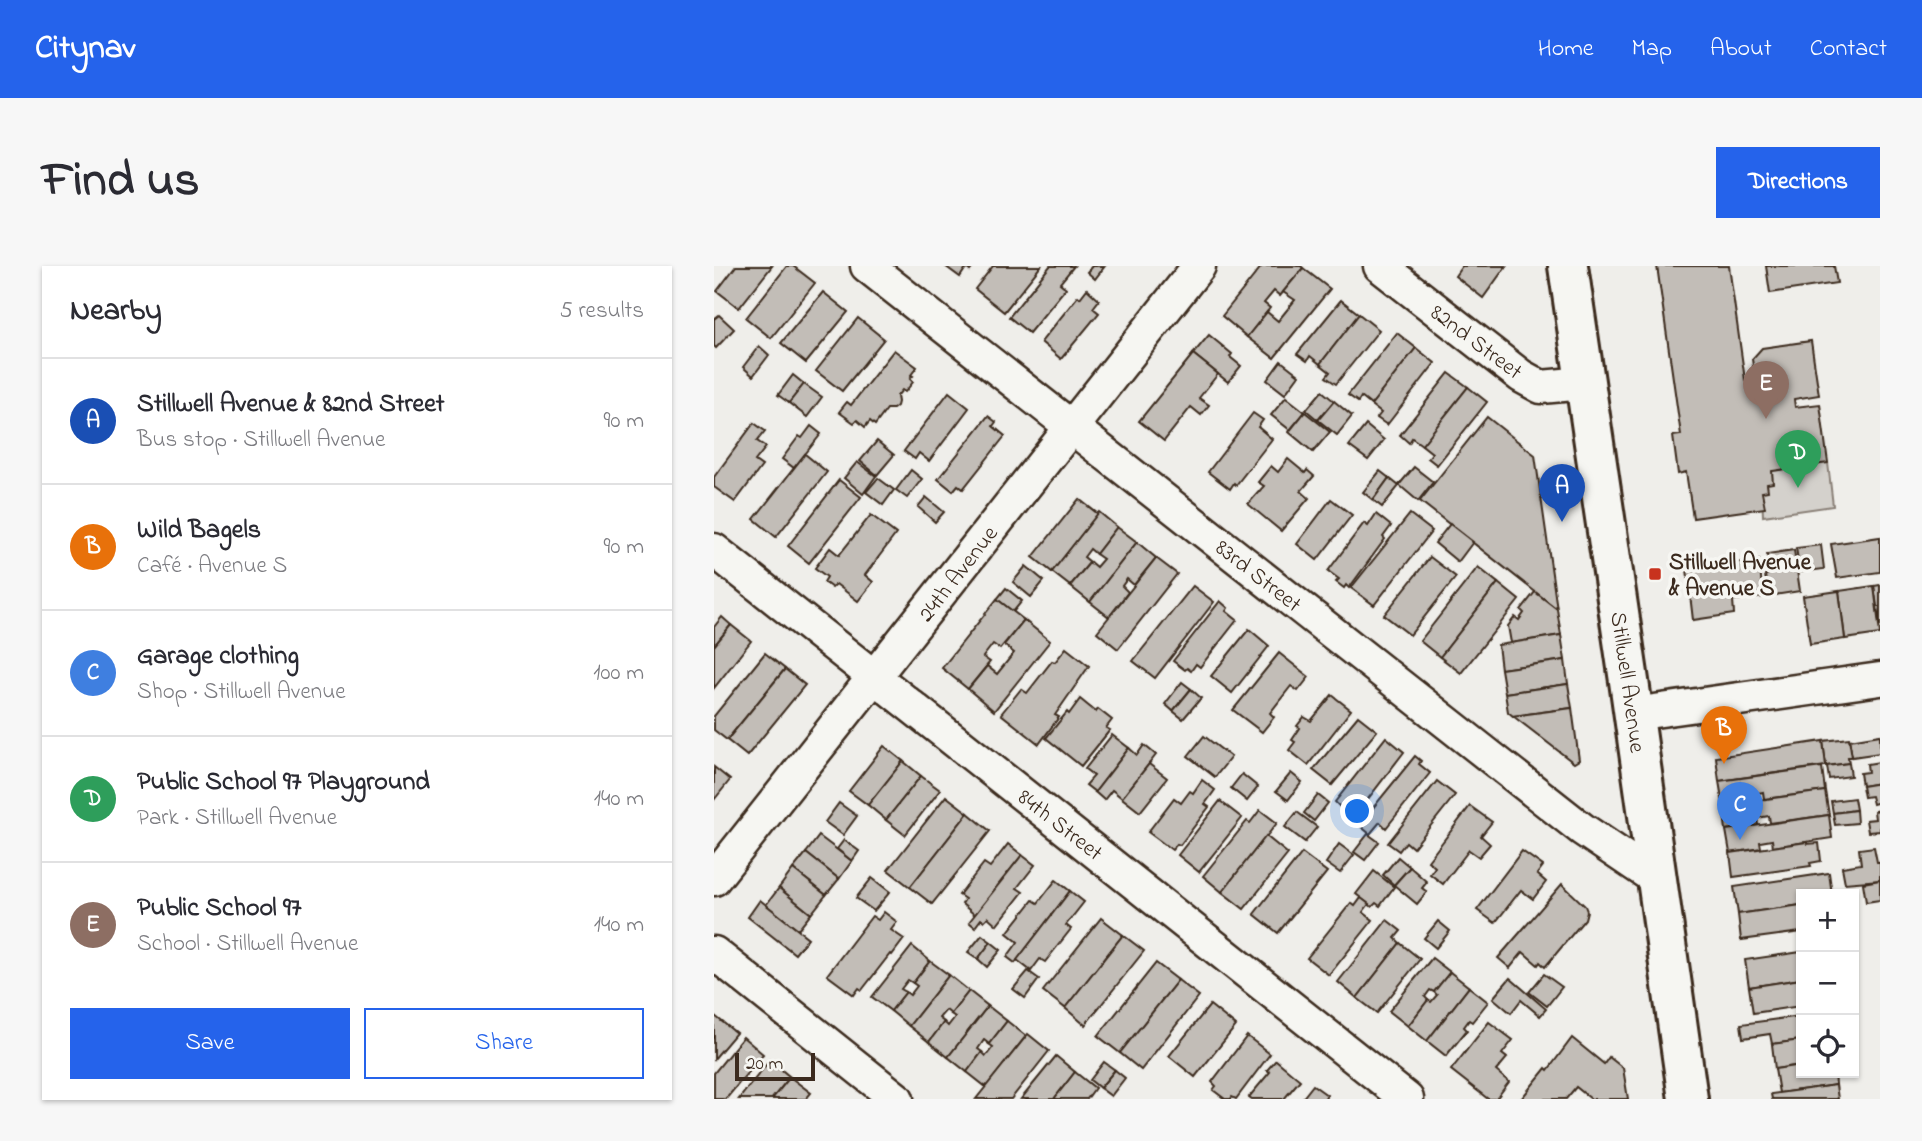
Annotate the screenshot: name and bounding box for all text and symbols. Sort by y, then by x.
text: Citynav [35,25,135,73]
text: Home [1538,32,1594,67]
text: Map [1632,32,1672,67]
text: About [1710,32,1772,67]
text: Contact [1810,32,1887,67]
text: Find us [42,146,199,218]
button: Directions [1716,147,1880,218]
text: Nearby [70,290,162,334]
text: 5 results [560,295,644,328]
street label: 82nd Street [1422,297,1529,389]
pin: E [1743,361,1789,419]
text: Stillwell Avenue & 82nd Street [137,386,445,424]
text: A [86,405,100,438]
text: 90 m [604,405,644,438]
text: Bus stop · Stillwell Avenue [137,424,385,457]
pin: D [1775,430,1821,488]
pin: A [1539,464,1585,522]
text: Wild Bagels [137,512,261,550]
street label: 24th Avenue [911,519,1008,630]
text: B [85,531,101,564]
text: 90 m [604,531,644,564]
street label: 83rd Street [1207,533,1308,622]
place label: Stillwell Avenue & Avenue S [1668,547,1812,606]
text: Café · Avenue S [137,550,287,583]
marker: Stillwell Avenue & Avenue S [1647,566,1663,582]
street label: Stillwell Avenue [1600,610,1653,756]
text: Garage clothing [137,638,299,676]
text: C [87,657,99,690]
text: 100 m [593,657,644,690]
text: Shop · Stillwell Avenue [137,676,346,709]
pin: B [1701,706,1747,764]
text: Public School 97 Playground [137,764,430,802]
street label: 84th Street [1010,782,1109,870]
pin: C [1717,782,1763,840]
text: D [85,783,101,816]
text: 140 m [594,783,644,816]
your location [1340,794,1374,828]
text: Park · Stillwell Avenue [137,802,337,835]
map controls [1796,889,1859,1078]
button: + [1796,889,1859,952]
text: Public School 97 [137,890,302,928]
text: E [86,909,100,942]
text: 140 m [594,909,644,942]
text: School · Stillwell Avenue [137,928,358,961]
button: − [1796,952,1859,1015]
button: Save [70,1008,350,1079]
button: Share [364,1008,644,1079]
button: locate [1796,1015,1859,1078]
scale bar [735,1050,816,1082]
text: 20 m [746,1051,783,1078]

